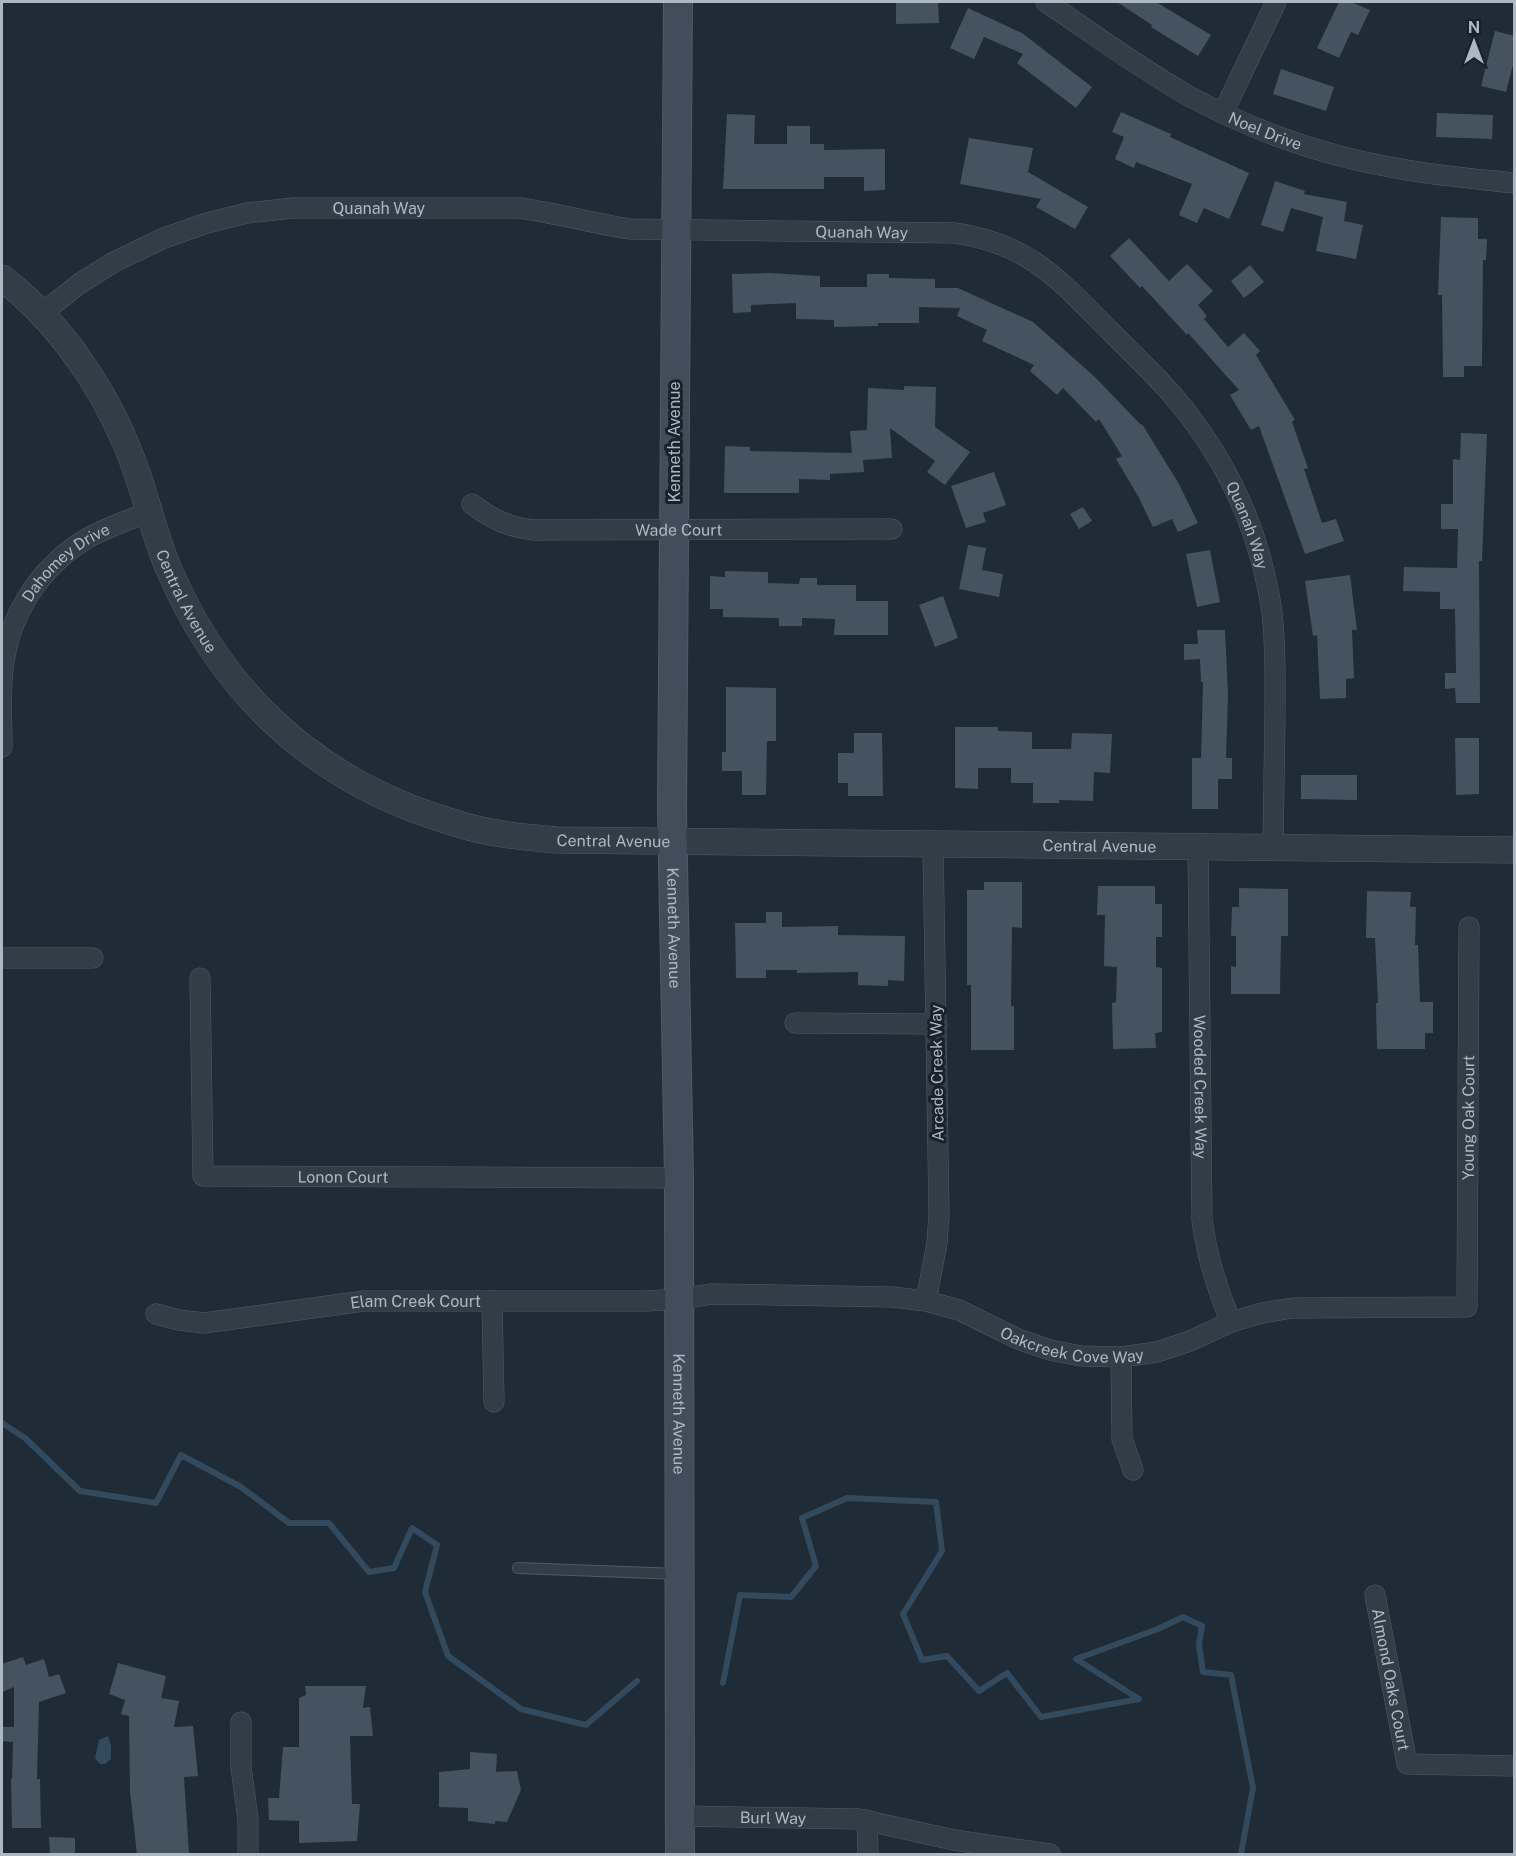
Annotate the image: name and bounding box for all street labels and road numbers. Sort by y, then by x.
street label: Noel Drive [1226,108,1304,153]
street label: Quanah Way [332,199,426,218]
street label: Quanah Way [815,222,909,242]
street label: Kenneth Avenue [665,382,684,502]
street label: Quanah Way [1222,478,1273,572]
street label: Dahomey Drive [18,519,112,605]
street label: Wade Court [635,520,723,539]
street label: Central Avenue [152,547,221,656]
street label: Central Avenue [557,830,670,851]
street label: Central Avenue [1042,836,1156,856]
street label: Kenneth Avenue [664,867,685,989]
street label: Arcade Creek Way [926,1004,948,1142]
street label: Wooded Creek Way [1190,1015,1211,1160]
street label: Young Oak Court [1458,1055,1478,1180]
street label: Lonon Court [297,1167,389,1186]
street label: Elam Creek Court [349,1291,481,1312]
street label: Oakcreek Cove Way [997,1322,1145,1367]
street label: Kenneth Avenue [670,1353,689,1474]
street label: Almond Oaks Court [1368,1607,1414,1752]
street label: Burl Way [740,1808,807,1828]

